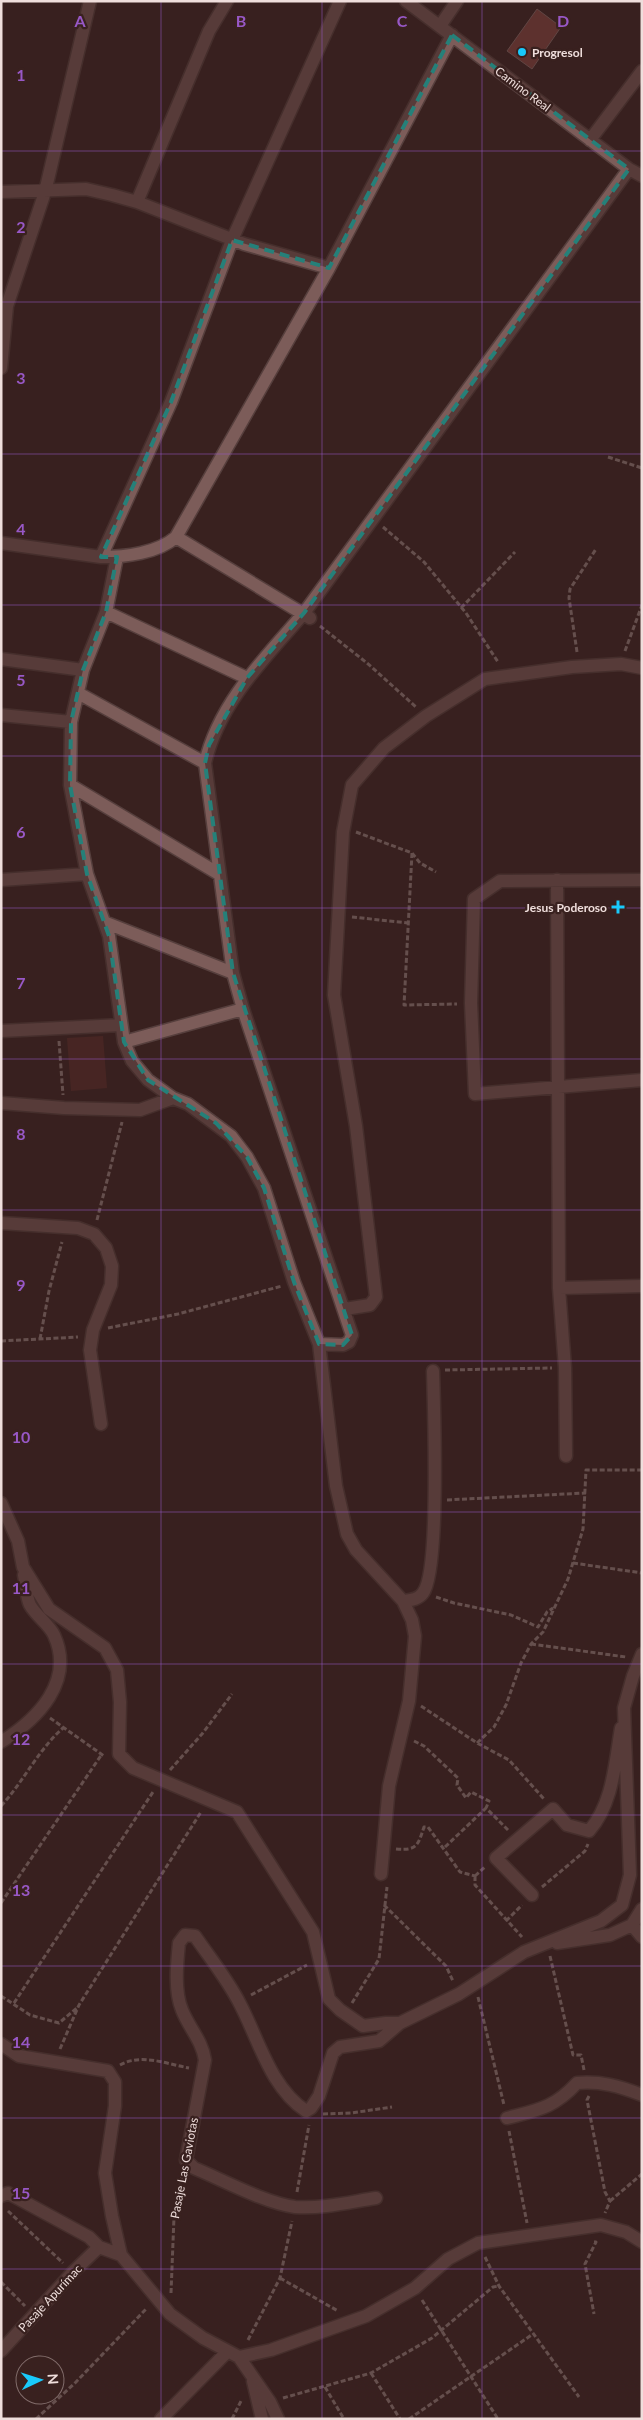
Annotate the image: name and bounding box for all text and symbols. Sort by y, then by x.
text: A [73,11,86,30]
text: B [236,11,246,30]
text: C [397,11,408,30]
text: D [557,11,569,30]
place label: Progresol [532,45,583,60]
marker: Progresol [516,46,528,58]
street label: Camino Real [492,63,554,115]
text: 1 [16,65,26,84]
text: 2 [16,217,26,236]
text: 3 [16,368,26,387]
text: 4 [16,519,26,538]
text: 5 [16,670,26,689]
text: 6 [16,822,26,841]
place label: Jesus Poderoso [525,900,607,915]
marker: Jesus Poderoso [611,900,625,914]
text: 7 [16,973,26,992]
text: 8 [16,1124,26,1143]
text: 9 [16,1275,26,1294]
text: 10 [12,1427,30,1446]
text: 11 [12,1578,30,1597]
text: 12 [12,1729,30,1748]
text: 13 [12,1880,30,1899]
text: 14 [12,2032,30,2051]
street label: Pasaje Las Gaviotas [167,2116,201,2220]
text: 15 [12,2183,30,2202]
street label: Pasaje Apurímac [15,2261,85,2335]
north arrow [15,2355,65,2405]
text: N [45,2373,62,2385]

